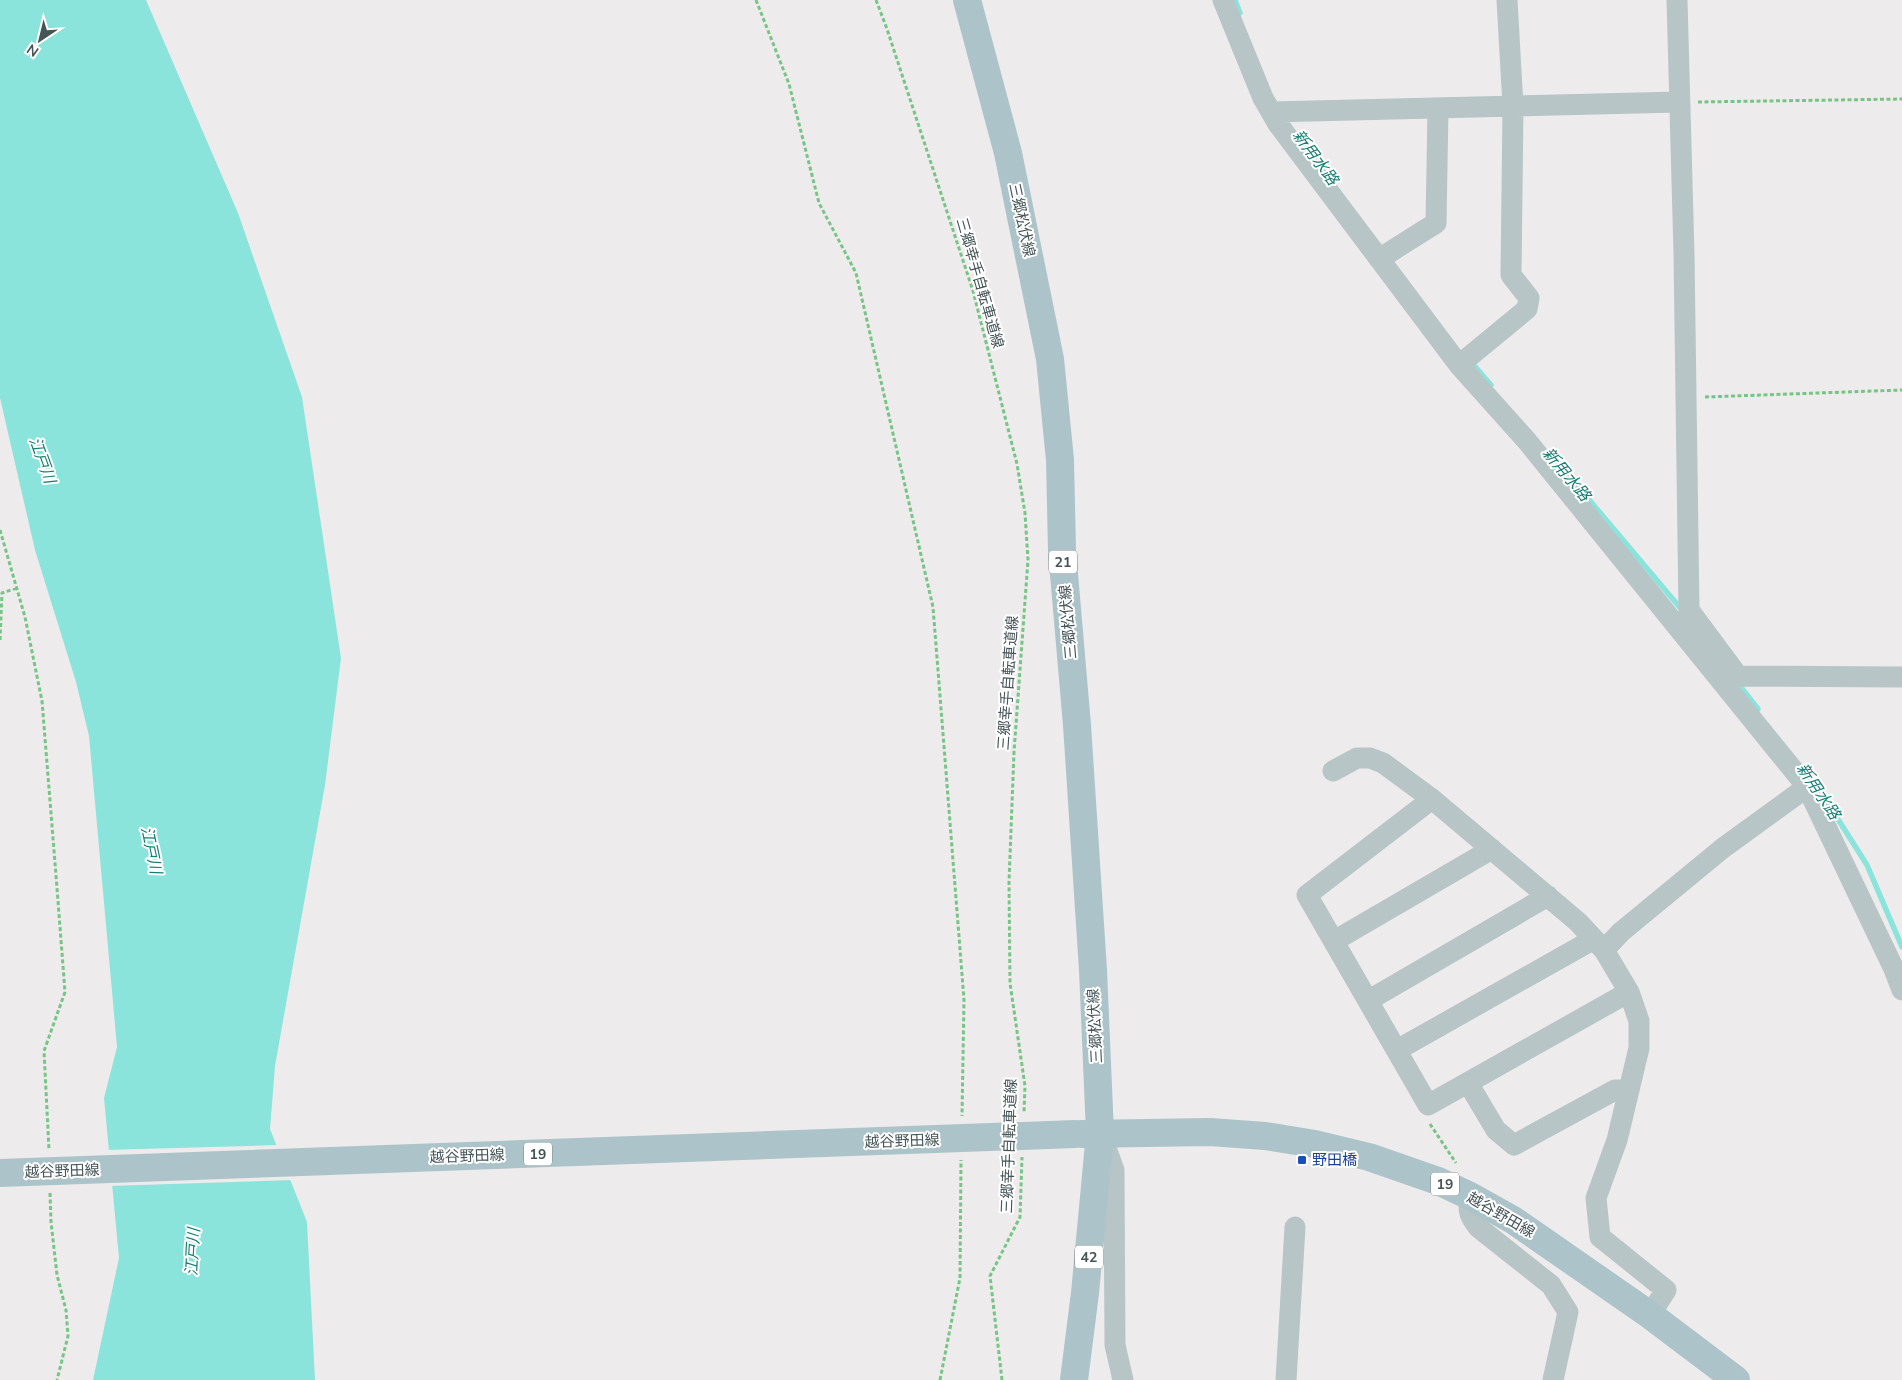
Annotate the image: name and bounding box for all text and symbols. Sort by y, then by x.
north arrow [15,15,65,65]
text: N [23,39,43,61]
water label: 新用水路 [1287,125,1344,191]
street label: 三郷松伏線 [1004,181,1040,259]
street label: 三郷幸手自転車道線 [952,215,1008,351]
water label: 江戸川 [24,434,61,489]
water label: 新用水路 [1537,443,1597,508]
road number: 21 [1049,550,1077,574]
street label: 三郷松伏線 [1055,584,1081,660]
street label: 三郷幸手自転車道線 [993,615,1023,751]
water label: 新用水路 [1791,759,1846,826]
water label: 江戸川 [135,824,167,878]
street label: 三郷松伏線 [1083,988,1107,1064]
street label: 三郷幸手自転車道線 [997,1078,1021,1214]
street label: 越谷野田線 [863,1130,940,1152]
road number: 19 [524,1142,552,1166]
street label: 越谷野田線 [428,1145,505,1167]
place label: 野田橋 [1312,1150,1357,1170]
marker: 野田橋 [1296,1154,1308,1166]
street label: 越谷野田線 [23,1160,100,1182]
road number: 19 [1431,1172,1459,1196]
street label: 越谷野田線 [1463,1187,1538,1242]
water label: 江戸川 [181,1226,205,1277]
road number: 42 [1075,1246,1103,1268]

